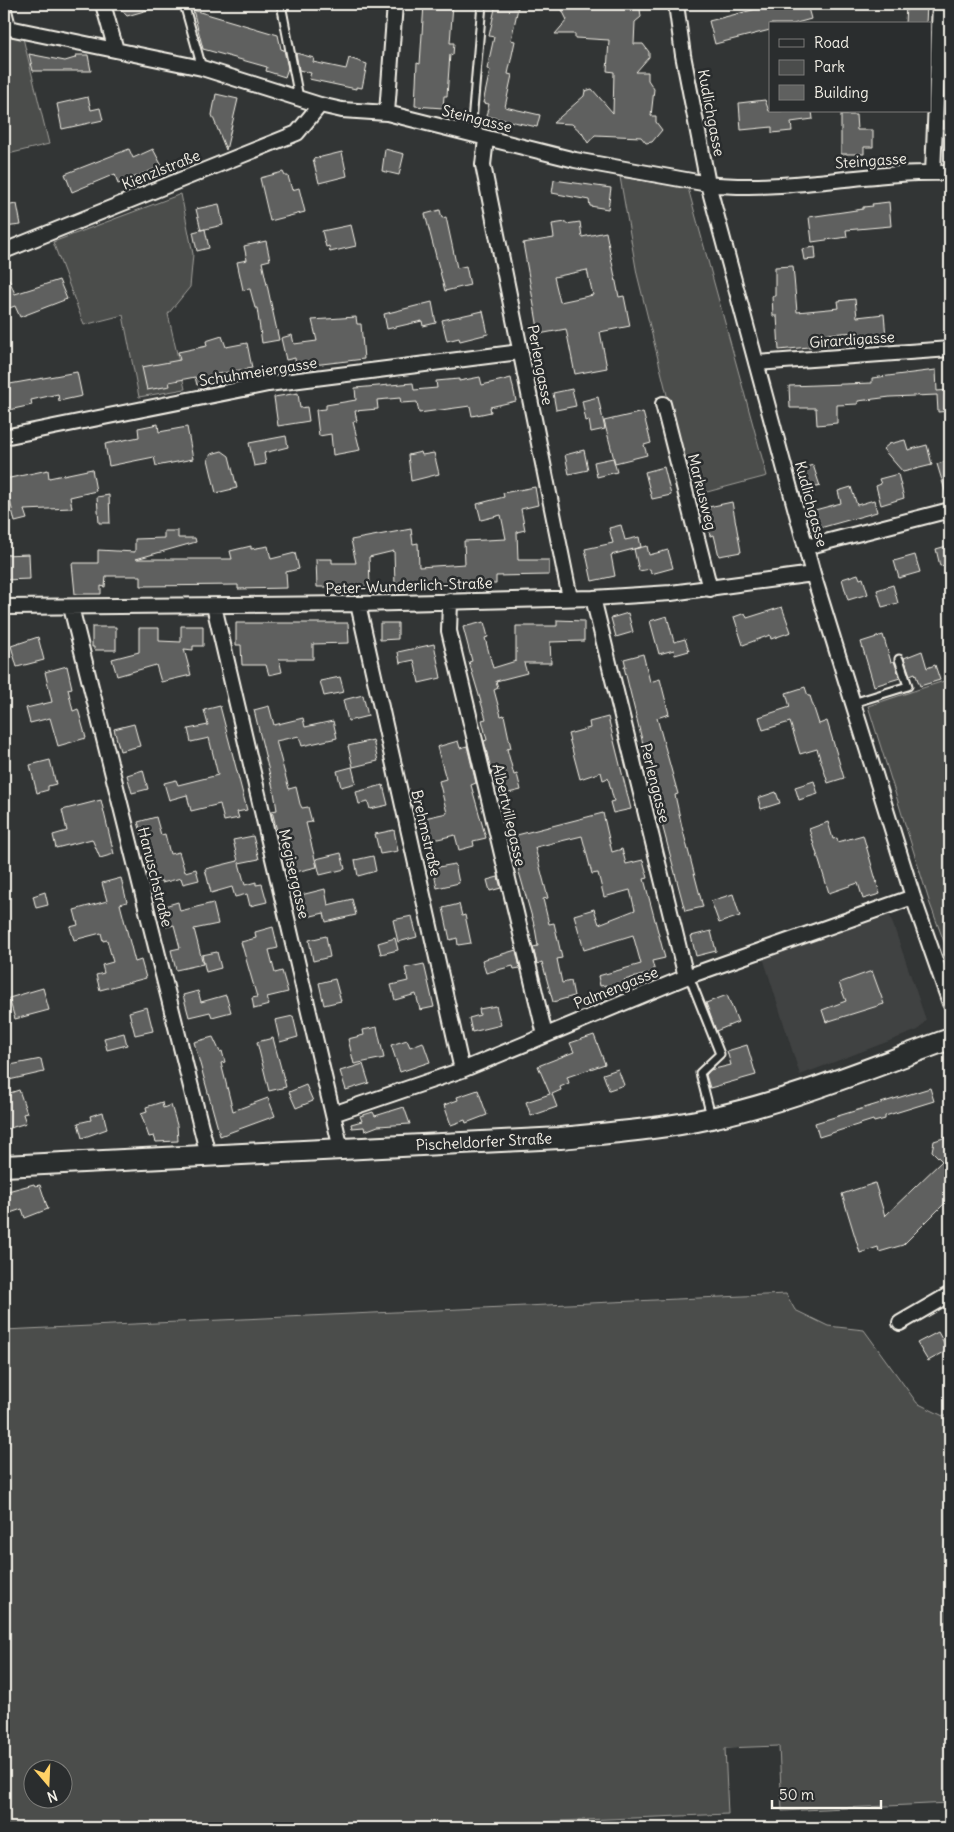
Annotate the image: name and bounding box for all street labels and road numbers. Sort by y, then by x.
street label: Kudlichgasse [694,68,729,158]
street label: Steingasse [440,101,514,136]
street label: Kienzlstraße [119,145,203,194]
street label: Steingasse [834,149,907,172]
street label: Perlengasse [523,323,558,407]
street label: Girardigasse [809,327,895,352]
street label: Schuhmeiergasse [198,353,318,390]
street label: Markusweg [684,452,721,532]
street label: Kudlichgasse [791,459,832,549]
street label: Peter-Wunderlich-Straße [325,573,493,598]
street label: Perlengasse [636,741,675,825]
street label: Albertvillegasse [488,762,531,868]
street label: Brehmstraße [407,788,446,878]
street label: Hanuschstraße [134,825,177,929]
street label: Megisergasse [275,827,314,921]
street label: Palmengasse [571,962,661,1013]
street label: Pischeldorfer Straße [415,1128,553,1155]

